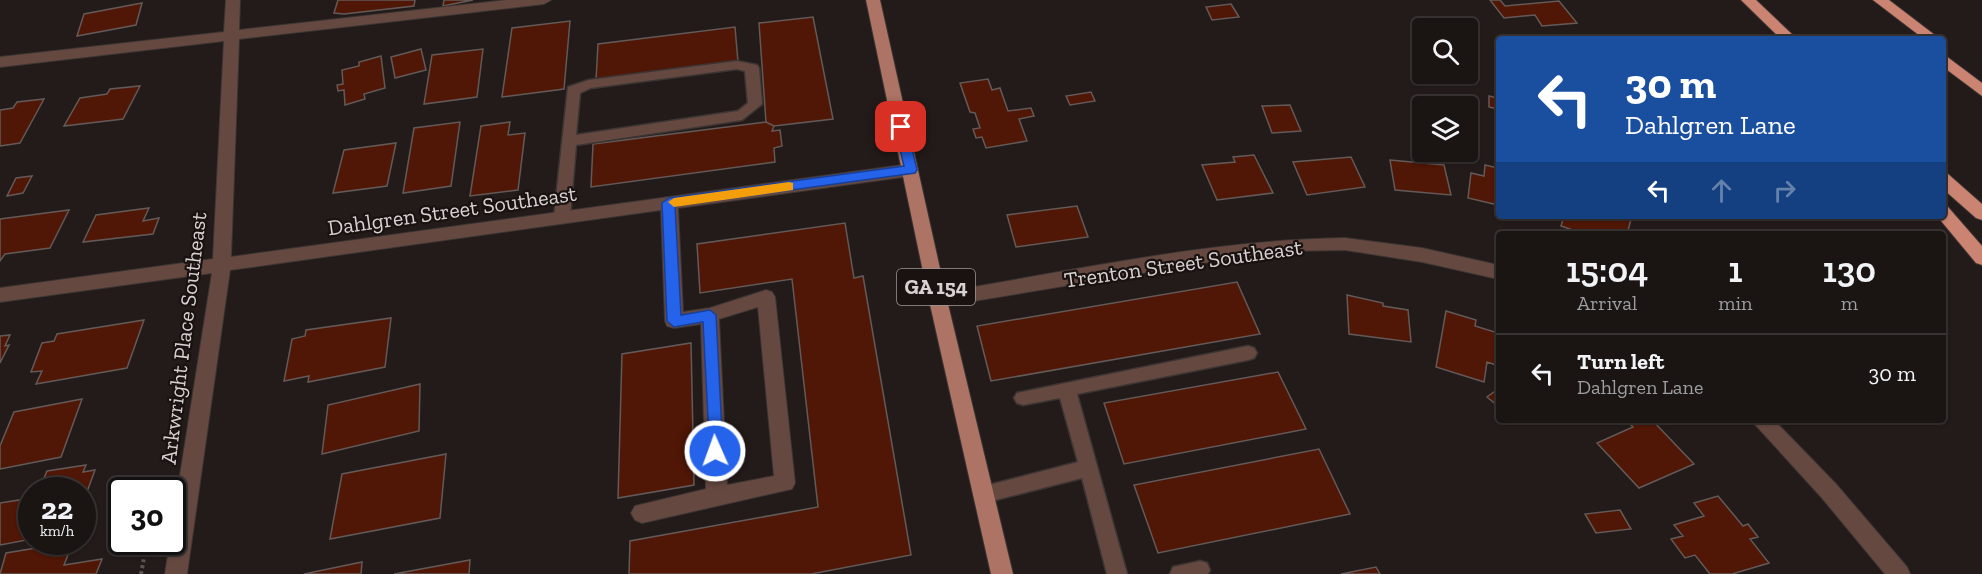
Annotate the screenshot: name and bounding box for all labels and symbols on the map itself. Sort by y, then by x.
pin [875,101,926,152]
street label: Dahlgren Street Southeast [326,180,579,241]
street label: Arkwright Place Southeast [155,210,212,466]
street label: Trenton Street Southeast [1062,233,1305,294]
road number: GA 154 [897,269,975,305]
position arrow [683,419,747,483]
speed limit sign: 30 [108,477,186,555]

